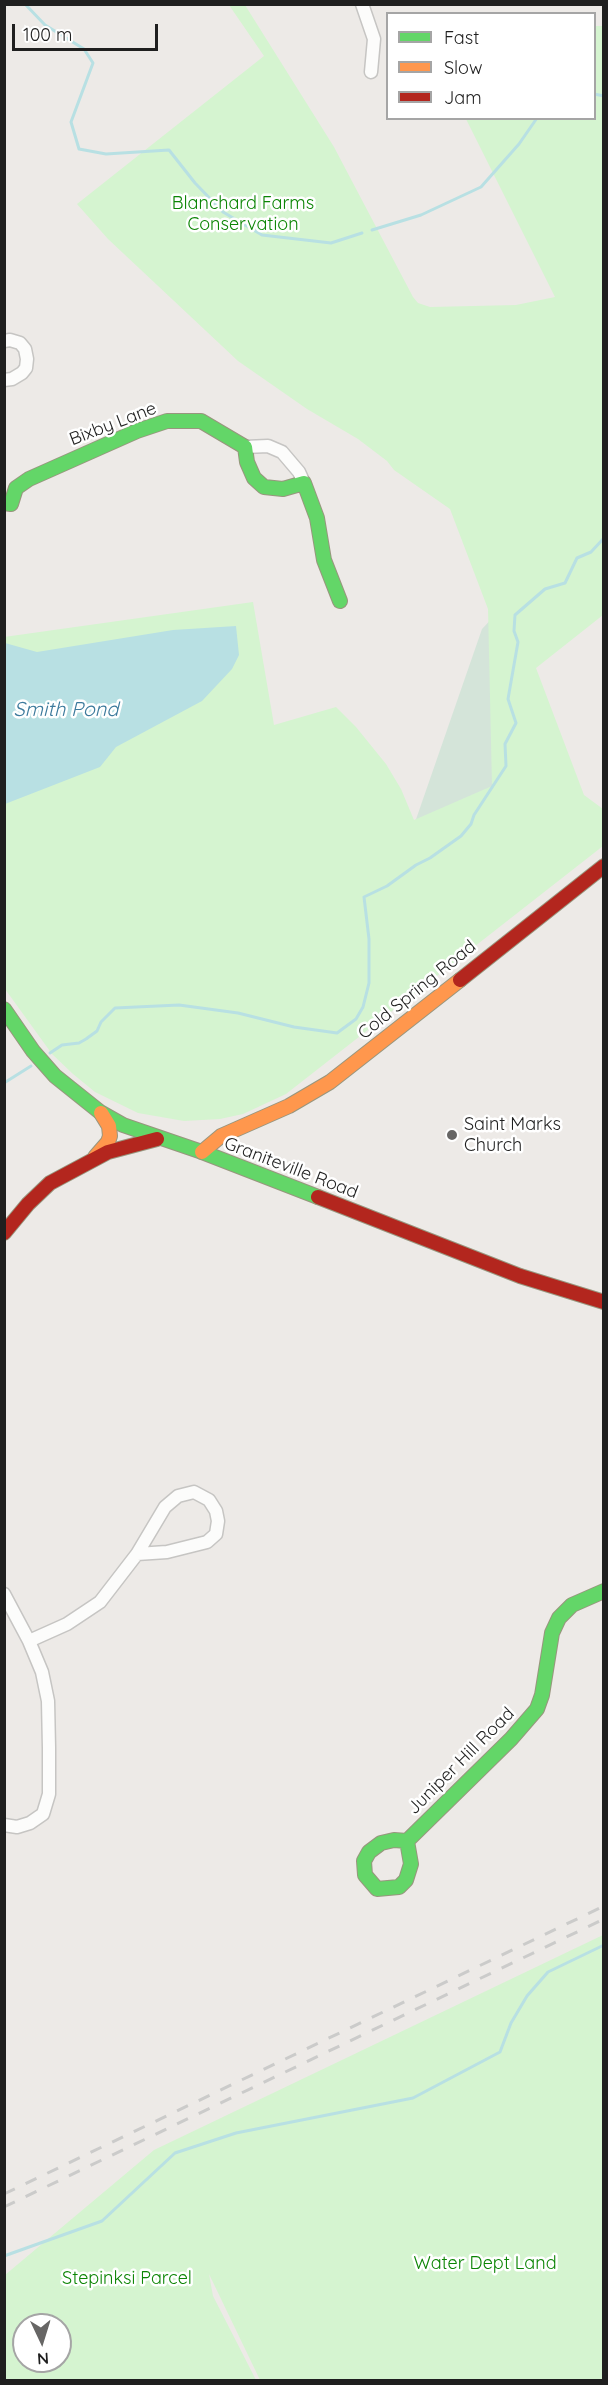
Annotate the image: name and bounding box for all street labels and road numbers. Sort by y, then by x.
street label: Bixby Lane [66,398,160,450]
street label: Cold Spring Road [354,936,480,1044]
street label: Graniteville Road [221,1133,361,1203]
street label: Juniper Hill Road [403,1703,519,1819]

